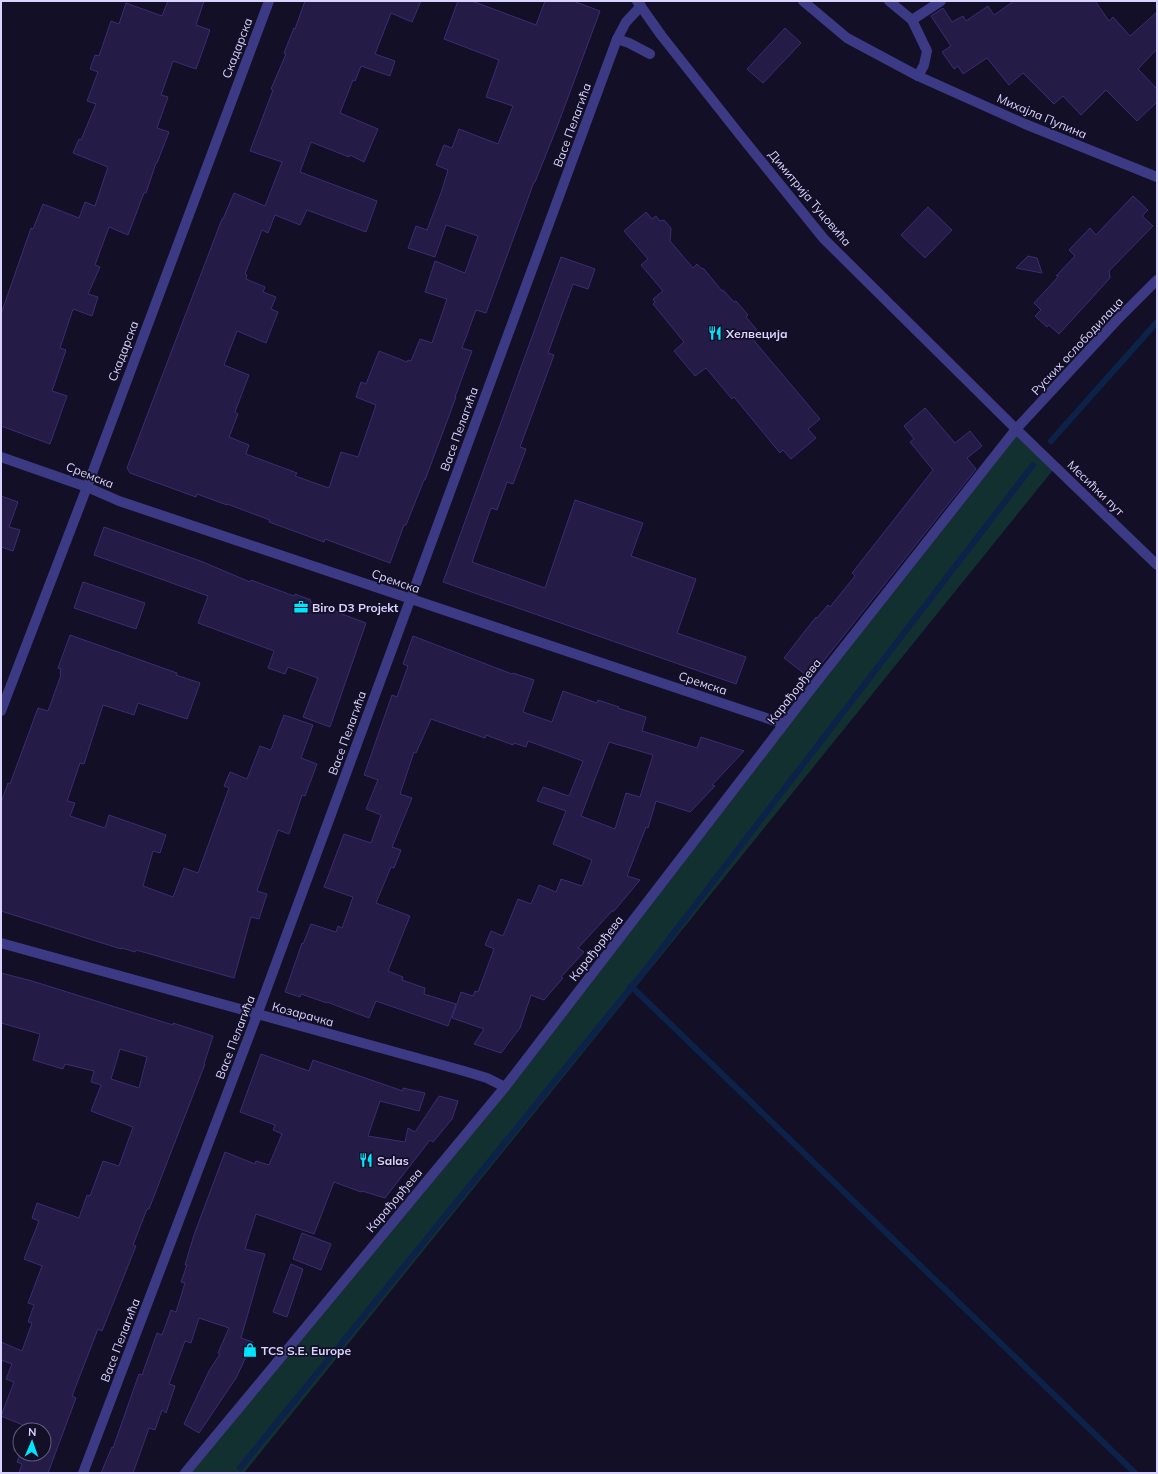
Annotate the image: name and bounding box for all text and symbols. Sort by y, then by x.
street label: Скадарска [219,16,255,80]
street label: Васе Пелагића [550,81,594,169]
street label: Михајла Пупина [995,90,1089,142]
street label: Димитрија Туцовића [765,147,855,249]
street label: Руских ослободилаца [1028,294,1126,398]
street label: Скадарска [105,319,141,383]
restaurant icon: Хелвеција [707,325,723,341]
place label: Хелвеција [725,326,788,341]
street label: Васе Пелагића [437,385,481,473]
street label: Месићки пут [1064,457,1128,519]
street label: Сремска [64,459,116,491]
street label: Сремска [370,566,422,596]
office icon: Biro D3 Projekt [293,599,309,615]
place label: Biro D3 Projekt [312,600,399,615]
street label: Карађорђева [764,655,824,727]
street label: Сремска [677,668,729,698]
street label: Васе Пелагића [325,689,369,777]
street label: Карађорђева [566,912,626,984]
street label: Васе Пелагића [212,993,258,1081]
street label: Козарачка [270,999,336,1029]
restaurant icon: Salas [358,1152,374,1168]
place label: Salas [377,1153,409,1168]
street label: Карађорђева [363,1165,425,1235]
street label: Васе Пелагића [97,1296,143,1384]
shop icon: TCS S.E. Europe [242,1342,258,1358]
place label: TCS S.E. Europe [261,1343,352,1358]
north arrow [12,1422,52,1462]
text: N [28,1425,37,1439]

